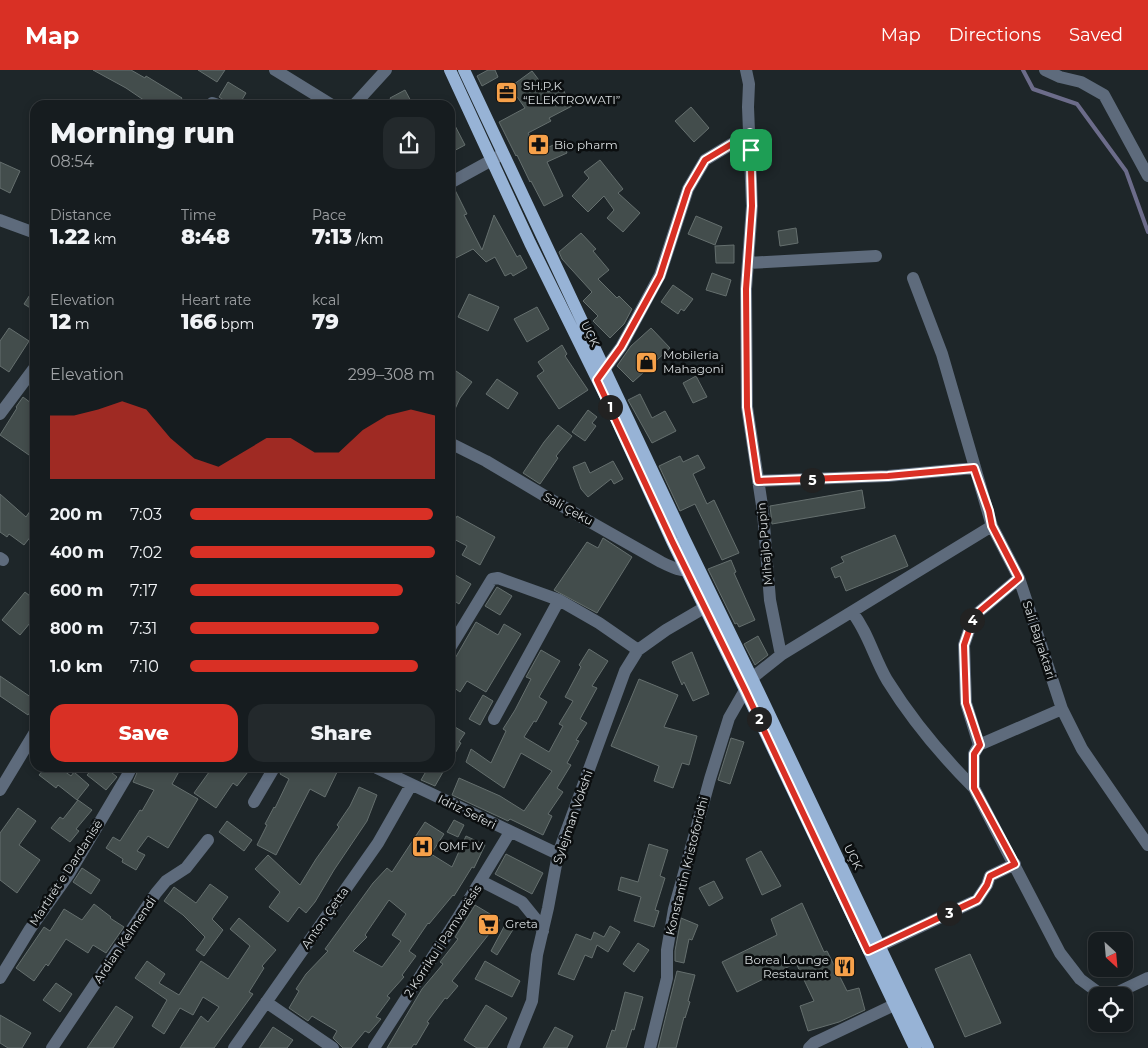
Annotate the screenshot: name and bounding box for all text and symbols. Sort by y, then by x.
text: Map [25,21,79,50]
text: Map [881,24,921,46]
text: Directions [949,24,1041,46]
text: Saved [1069,24,1123,46]
place label: SH.P.K “ELEKTROWATI” [523,78,620,107]
office icon: SH.P.K “ELEKTROWATI” [495,81,519,105]
text: Morning run [50,116,235,150]
button: share [383,117,435,169]
pin [730,129,772,171]
pharmacy icon: Bio pharm [526,133,550,157]
icon: arrive [737,136,765,164]
place label: Bio pharm [554,137,618,152]
text: 08:54 [50,152,94,171]
text: Distance [50,206,112,224]
text: Time [181,206,216,224]
text: Pace [312,206,346,224]
text: 1.22 [50,224,90,249]
text: 8:48 [181,224,230,249]
text: 7:13 [312,224,352,249]
text: km [90,230,117,248]
text: /km [352,230,384,248]
text: Elevation [50,291,115,309]
text: Heart rate [181,291,251,309]
text: kcal [312,291,340,309]
text: 12 [50,309,71,334]
text: 166 [181,309,217,334]
text: 79 [312,309,339,334]
text: m [71,315,90,333]
text: bpm [217,315,254,333]
street label: UÇK [578,319,603,349]
place label: Mobileria Mahagoni [663,347,724,376]
shop icon: Mobileria Mahagoni [635,350,659,374]
text: Elevation [50,365,124,384]
text: 299–308 m [348,365,435,384]
pin: 1 [598,394,622,420]
text: 1 [608,398,613,416]
pin: 5 [800,468,824,492]
text: 5 [808,471,817,489]
street label: Sali Çeku [541,489,596,528]
street label: Mihajlo Pupin [753,502,776,586]
text: 200 m [50,505,102,524]
text: 7:03 [130,505,162,524]
text: 400 m [50,543,104,562]
text: 7:02 [130,543,162,562]
text: 600 m [50,581,103,600]
text: 7:17 [130,581,158,600]
street label: Sali Bajraktari [1020,599,1059,681]
pin: 4 [960,608,984,632]
text: 4 [968,611,977,629]
text: 800 m [50,619,104,638]
text: 7:31 [130,619,157,638]
text: 1.0 km [50,657,103,676]
text: 7:10 [130,657,159,676]
button: Save [50,704,238,762]
button: Share [248,704,435,762]
pin: 2 [746,706,772,732]
text: 2 [755,710,764,728]
street label: Sylejman Vokshi [549,768,596,866]
street label: Idriz Seferi [436,791,499,832]
street label: Konstantin Kristoforidhi [662,795,711,937]
street label: Martirët e Dardanisë [26,817,105,929]
hospital icon: QMF IV [411,834,435,858]
place label: QMF IV [439,838,484,853]
street label: UÇK [841,842,866,872]
street label: 2 Korriku i Pamvarësis [401,881,485,1000]
street label: Anton Çetta [298,884,351,952]
street label: Ardian Kelmendi [90,894,159,986]
pin: 3 [936,900,962,926]
text: 3 [945,904,954,922]
supermarket icon: Greta [477,912,501,936]
place label: Greta [505,916,538,931]
north arrow [1088,932,1132,978]
map controls [1088,932,1133,1032]
place label: Borea Lounge Restaurant [744,952,829,981]
restaurant icon: Borea Lounge Restaurant [833,955,857,979]
button: locate [1088,987,1133,1032]

